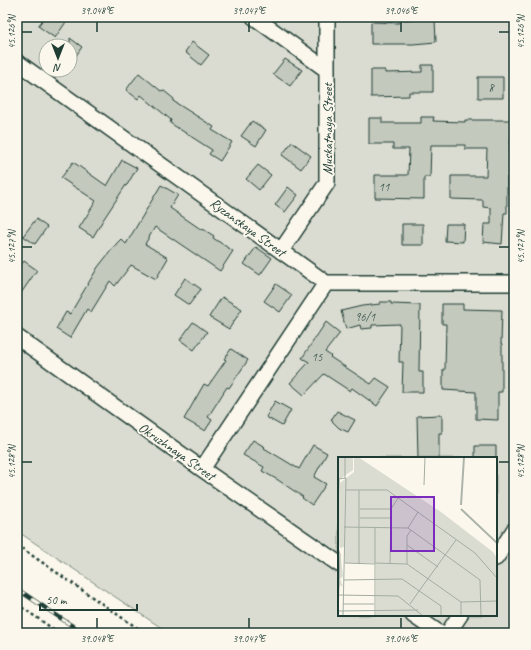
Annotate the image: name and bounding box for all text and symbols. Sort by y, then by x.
text: 39.048°E [81,4,115,17]
text: 39.047°E [233,4,267,17]
text: 39.046°E [385,4,419,17]
text: 45.126°N [5,13,18,49]
text: 45.126°N [514,13,527,49]
north arrow [38,38,78,78]
text: N [52,61,61,75]
house number: 8 [488,80,495,96]
street label: Muskatnaya Street [319,82,336,175]
house number: 11 [379,179,390,195]
street label: Ryzanskaya Street [207,194,291,262]
text: 45.127°N [5,228,18,264]
text: 45.127°N [514,228,527,264]
house number: 96/1 [355,309,376,325]
house number: 15 [312,349,323,365]
street label: Okruzhnaya Street [135,419,220,485]
text: 45.128°N [5,443,18,479]
text: 45.128°N [514,443,527,479]
inset map [338,457,497,616]
scale bar [40,586,137,612]
text: 50 m [46,592,68,608]
text: 39.048°E [81,632,115,645]
text: 39.047°E [233,632,267,645]
text: 39.046°E [385,632,419,645]

